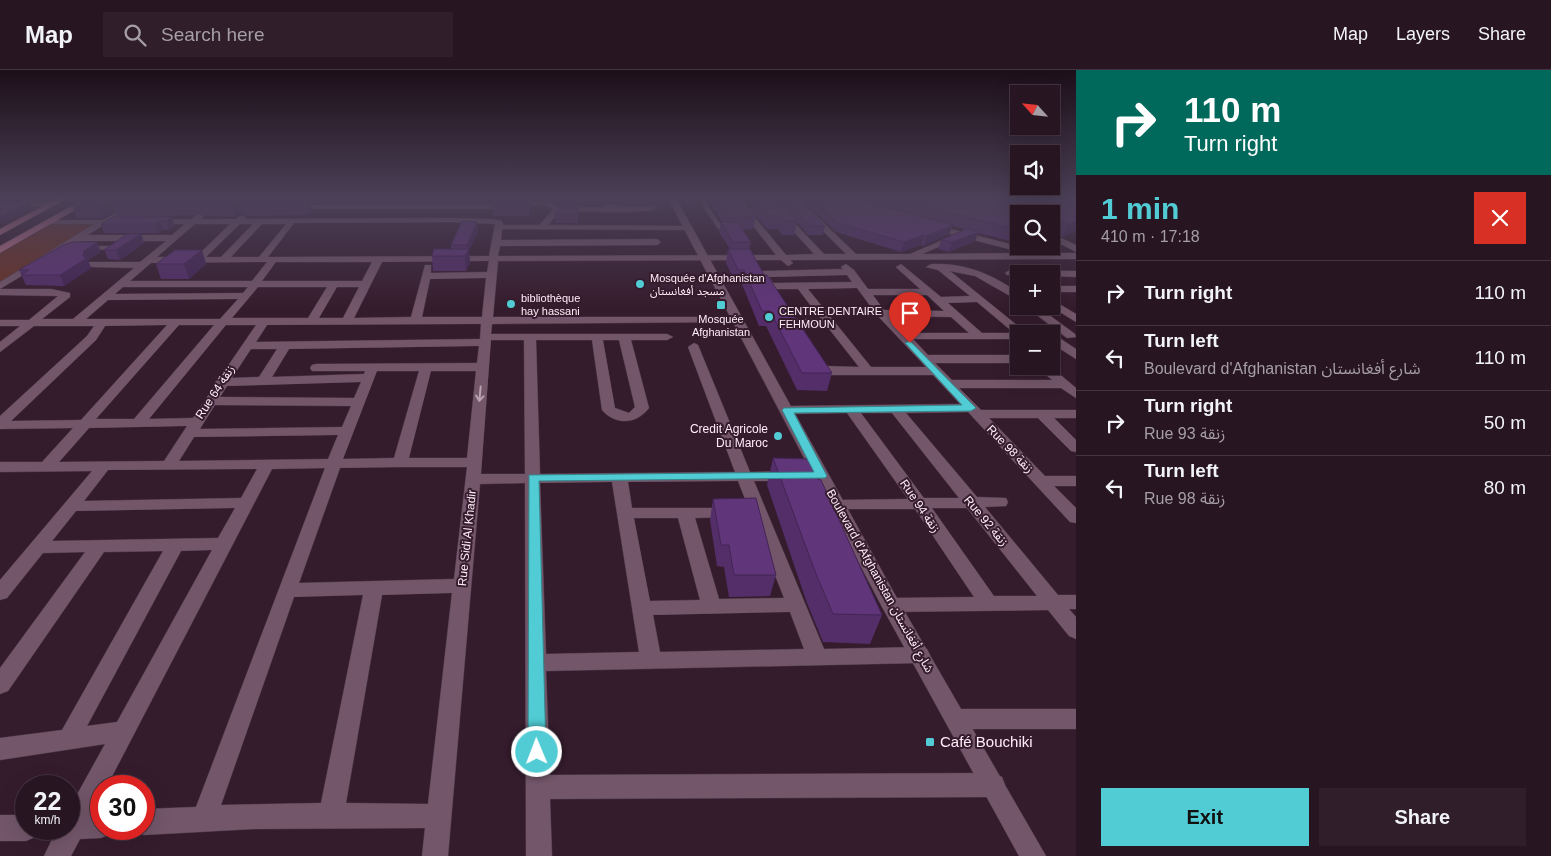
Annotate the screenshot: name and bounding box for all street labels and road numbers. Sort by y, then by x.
street label: Rue 64 زنقة [192,363,238,421]
street label: Rue 98 زنقة [984,422,1036,476]
street label: Rue 94 زنقة [897,477,943,535]
street label: Boulevard d'Afghanistan شارع أفغانستان [822,487,937,676]
street label: Rue Sidi Al Khadir [455,489,479,587]
street label: Rue 92 زنقة [961,493,1011,549]

